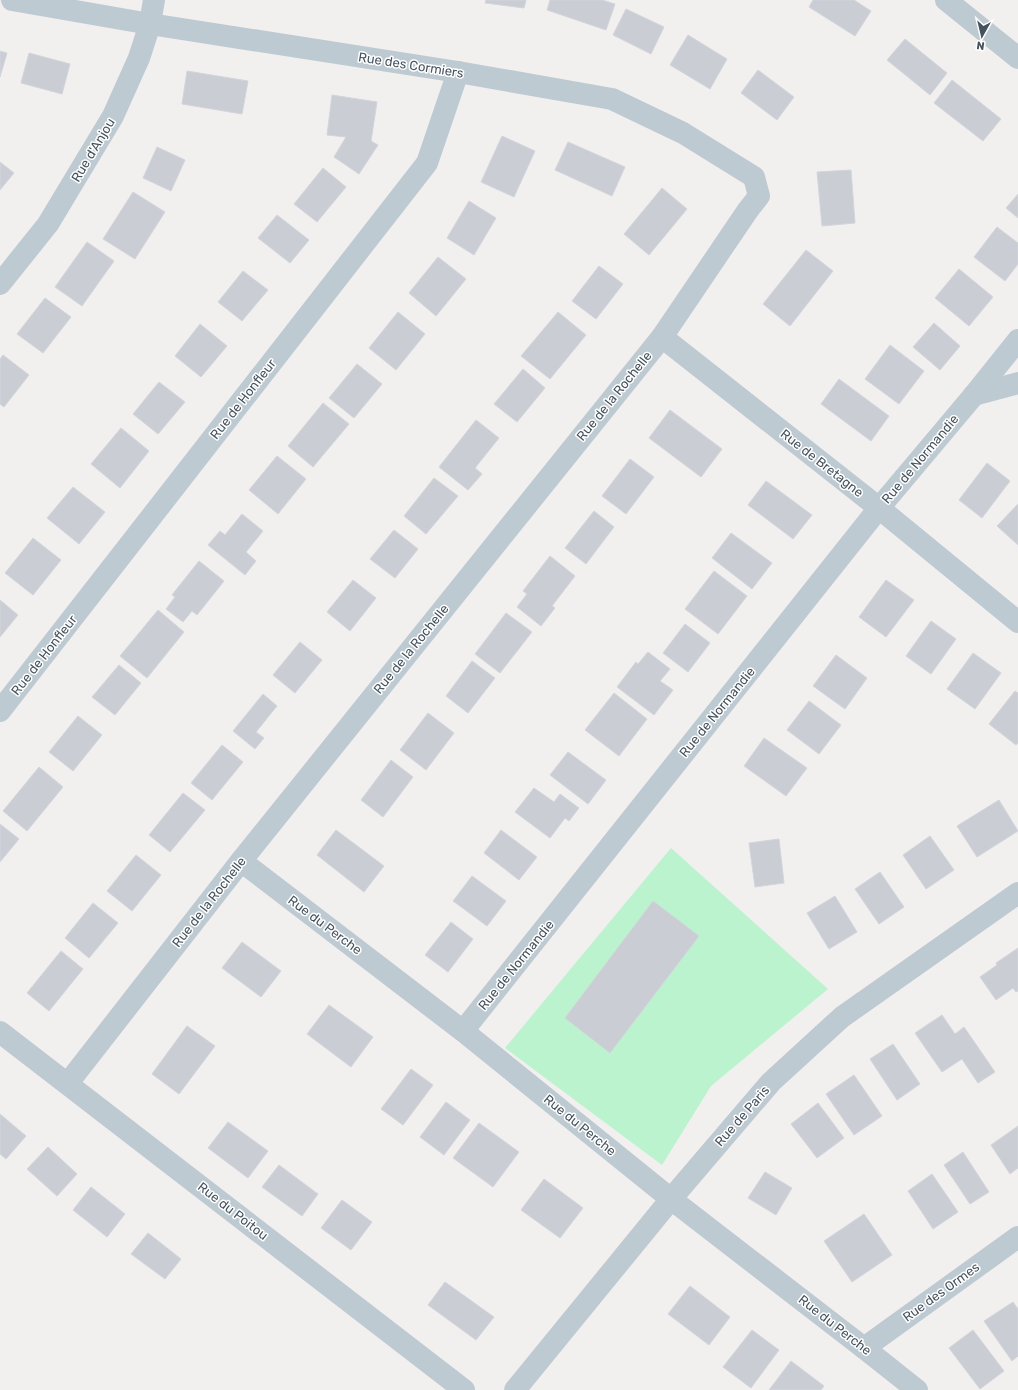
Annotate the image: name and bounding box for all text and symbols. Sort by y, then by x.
north arrow [962,16,1002,56]
text: N [976,38,986,52]
street label: Rue des Cormiers [357,49,465,81]
street label: Rue d'Anjou [68,115,118,185]
street label: Rue de la Rochelle [573,348,655,444]
street label: Rue de Honfleur [207,356,279,442]
street label: Rue de Normandie [879,412,961,506]
street label: Rue de Bretagne [777,426,866,501]
street label: Rue de la Rochelle [370,601,452,697]
street label: Rue de Honfleur [8,612,80,698]
street label: Rue de Normandie [676,664,758,760]
street label: Rue de la Rochelle [169,854,249,950]
street label: Rue du Perche [285,892,365,958]
street label: Rue de Normandie [475,917,557,1013]
street label: Rue de Paris [712,1082,773,1149]
street label: Rue du Perche [541,1091,619,1159]
street label: Rue du Poitou [195,1179,271,1243]
street label: Rue des Ormes [900,1259,982,1325]
street label: Rue du Perche [796,1292,874,1358]

